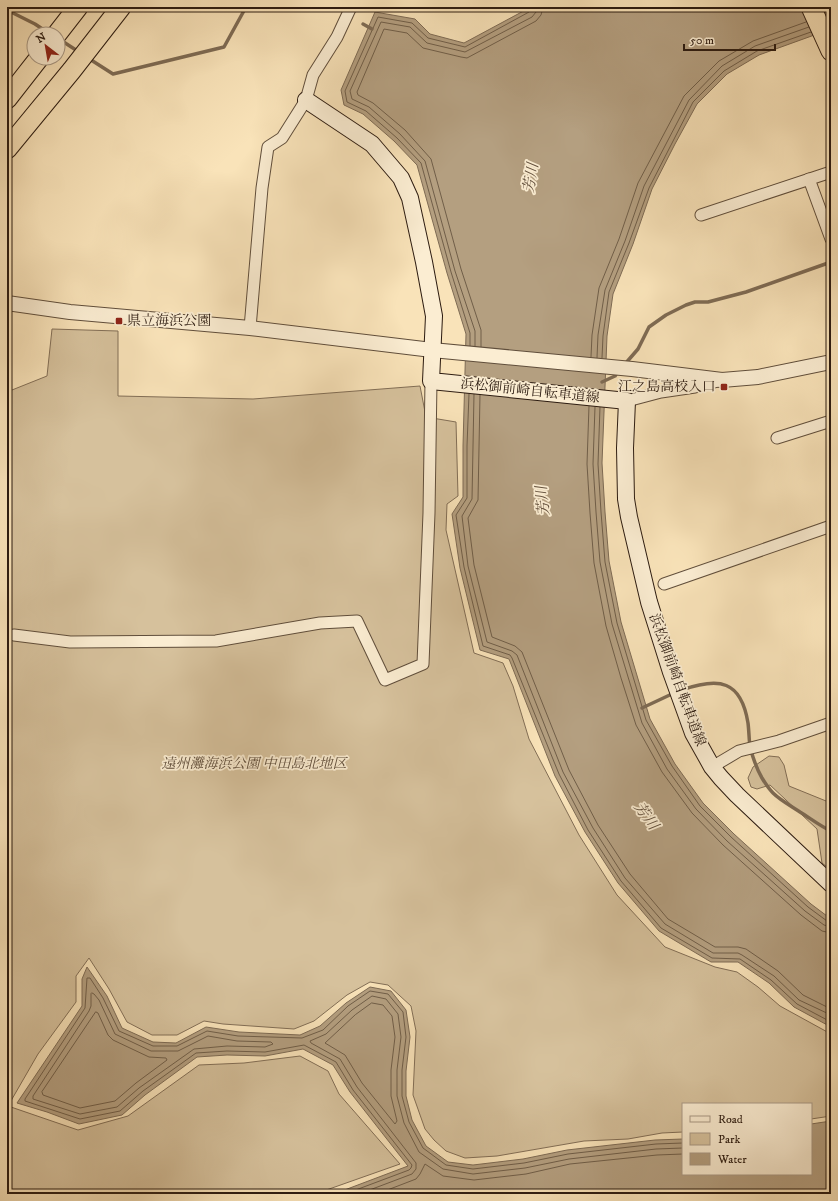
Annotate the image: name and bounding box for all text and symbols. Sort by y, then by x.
north arrow [26,26,66,66]
scale bar [684,26,775,52]
text: N [34,30,49,47]
text: 50 m [690,33,714,48]
water label: 芳川 [519,160,543,194]
place label: 県立海浜公園 [127,312,211,330]
marker: 県立海浜公園 [114,316,124,326]
street label: 浜松御前崎自転車道線 [459,375,601,407]
place label: 江之島高校入口 [618,378,716,396]
marker: 江之島高校入口 [719,382,729,392]
water label: 芳川 [532,483,554,517]
street label: 浜松御前崎自転車道線 [645,611,709,749]
park label: 遠州灘海浜公園 中田島北地区 [161,755,349,773]
water label: 芳川 [629,798,664,835]
legend [682,1103,812,1175]
text: Road [718,1112,743,1127]
text: Park [718,1132,740,1147]
text: Water [717,1152,747,1167]

